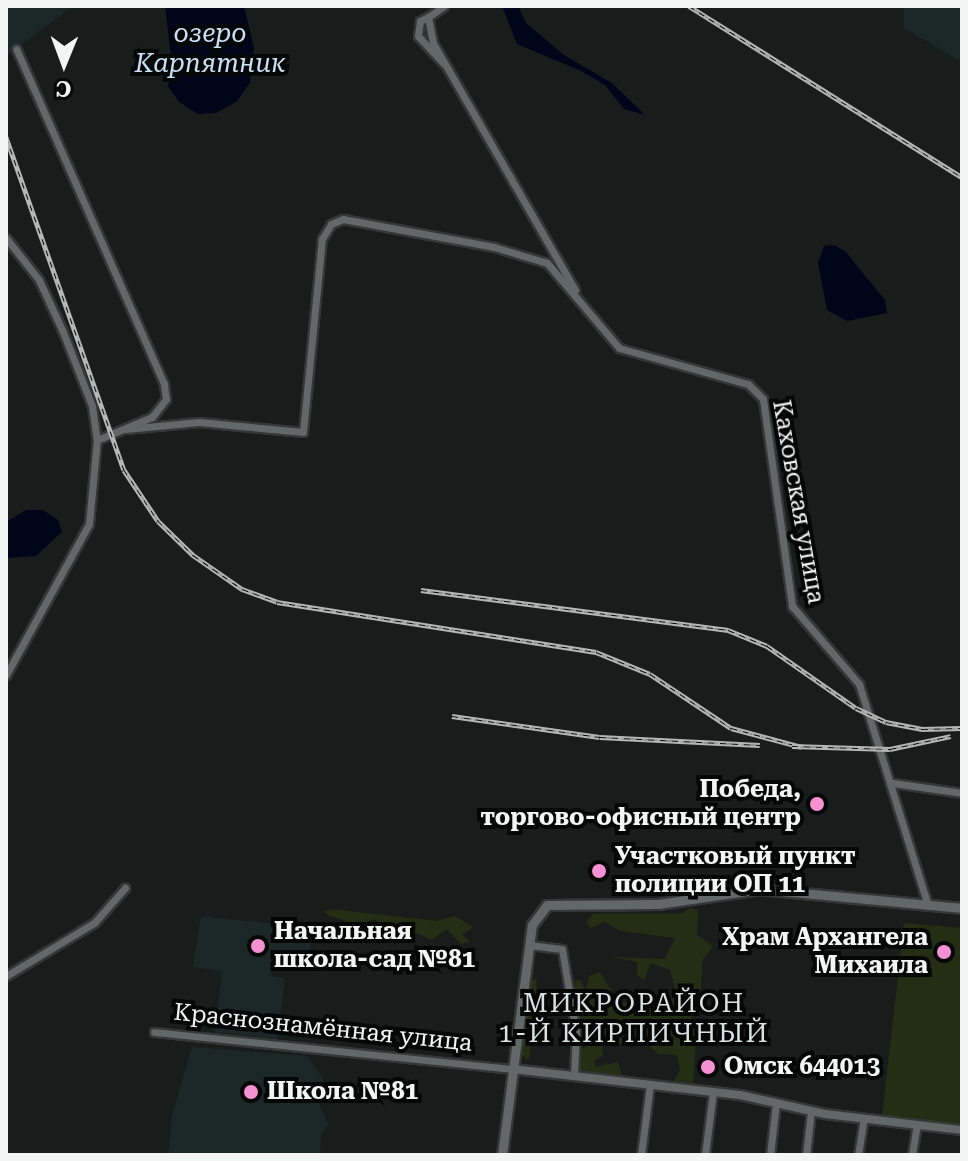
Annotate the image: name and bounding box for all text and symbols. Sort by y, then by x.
water label: озеро Карпятник [135,18,285,80]
north arrow [24,24,104,104]
text: С [56,76,71,101]
street label: Каховская улица [766,398,830,606]
place label: Победа, торгово-офисный центр [481,776,801,832]
marker: Победа, торгово-офисный центр [808,795,826,813]
place label: Участковый пункт полиции ОП 11 [615,843,856,899]
marker: Участковый пункт полиции ОП 11 [590,862,608,880]
place label: Начальная школа-сад №81 [274,918,475,974]
place label: Храм Архангела Михаила [722,924,928,980]
marker: Начальная школа-сад №81 [249,937,267,955]
marker: Храм Архангела Михаила [935,943,953,961]
district label: МИКРОРАЙОН 1-Й КИРПИЧНЫЙ [498,988,770,1050]
street label: Краснознамённая улица [172,998,474,1058]
place label: Омск 644013 [724,1053,880,1081]
marker: Омск 644013 [699,1058,717,1076]
place label: Школа №81 [267,1078,418,1106]
marker: Школа №81 [242,1083,260,1101]

